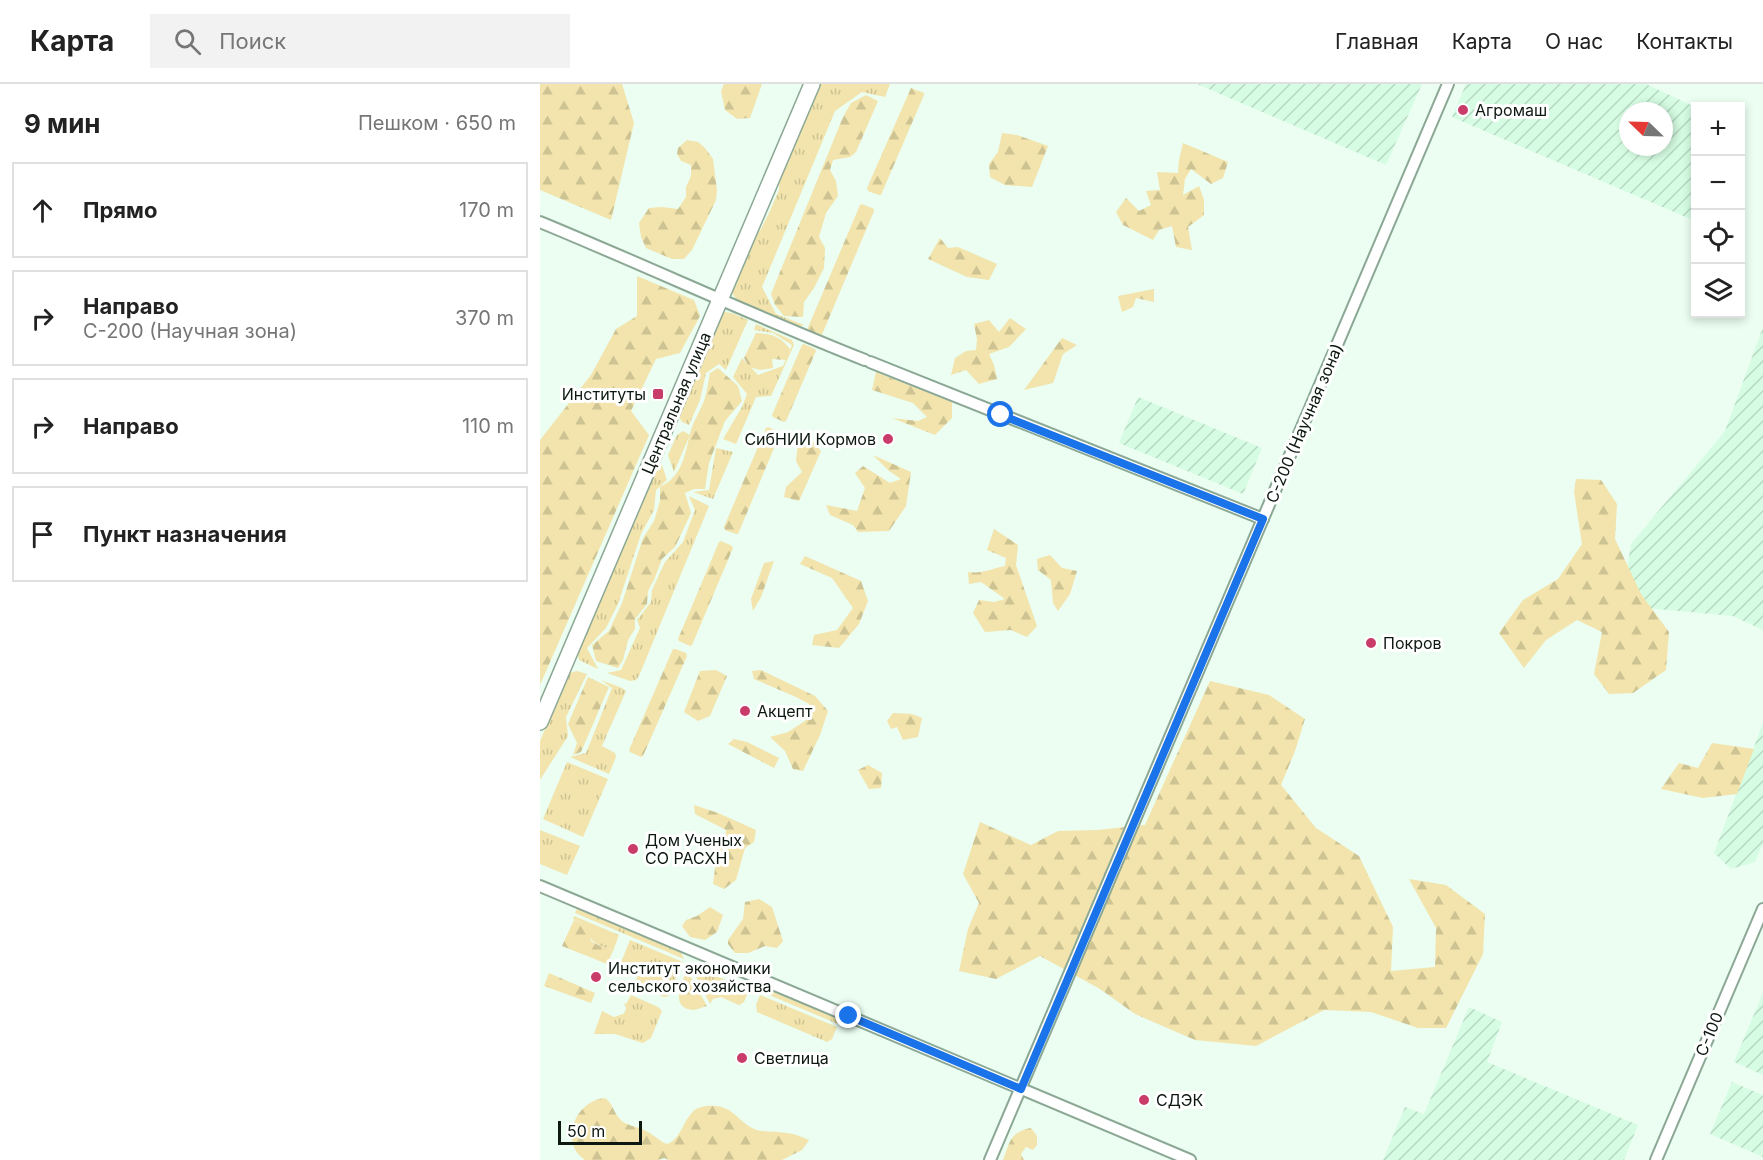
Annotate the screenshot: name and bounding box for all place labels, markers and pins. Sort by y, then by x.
place label: Агромаш [1475,100,1547,120]
marker: Агромаш [1456,103,1470,117]
place label: Институты [562,384,646,404]
marker: Институты [651,387,665,401]
place label: СибНИИ Кормов [744,429,876,449]
marker: СибНИИ Кормов [881,432,895,446]
place label: Покров [1383,633,1442,653]
marker: Покров [1364,636,1378,650]
place label: Акцепт [757,701,813,721]
marker: Акцепт [738,704,752,718]
place label: Дом Ученых СО РАСХН [645,830,742,868]
marker: Дом Ученых СО РАСХН [626,842,640,856]
place label: Институт экономики сельского хозяйства [608,958,772,996]
marker: Институт экономики сельского хозяйства [589,970,603,984]
place label: Светлица [754,1048,829,1068]
marker: Светлица [735,1051,749,1065]
place label: СДЭК [1156,1090,1203,1110]
marker: СДЭК [1137,1093,1151,1107]

